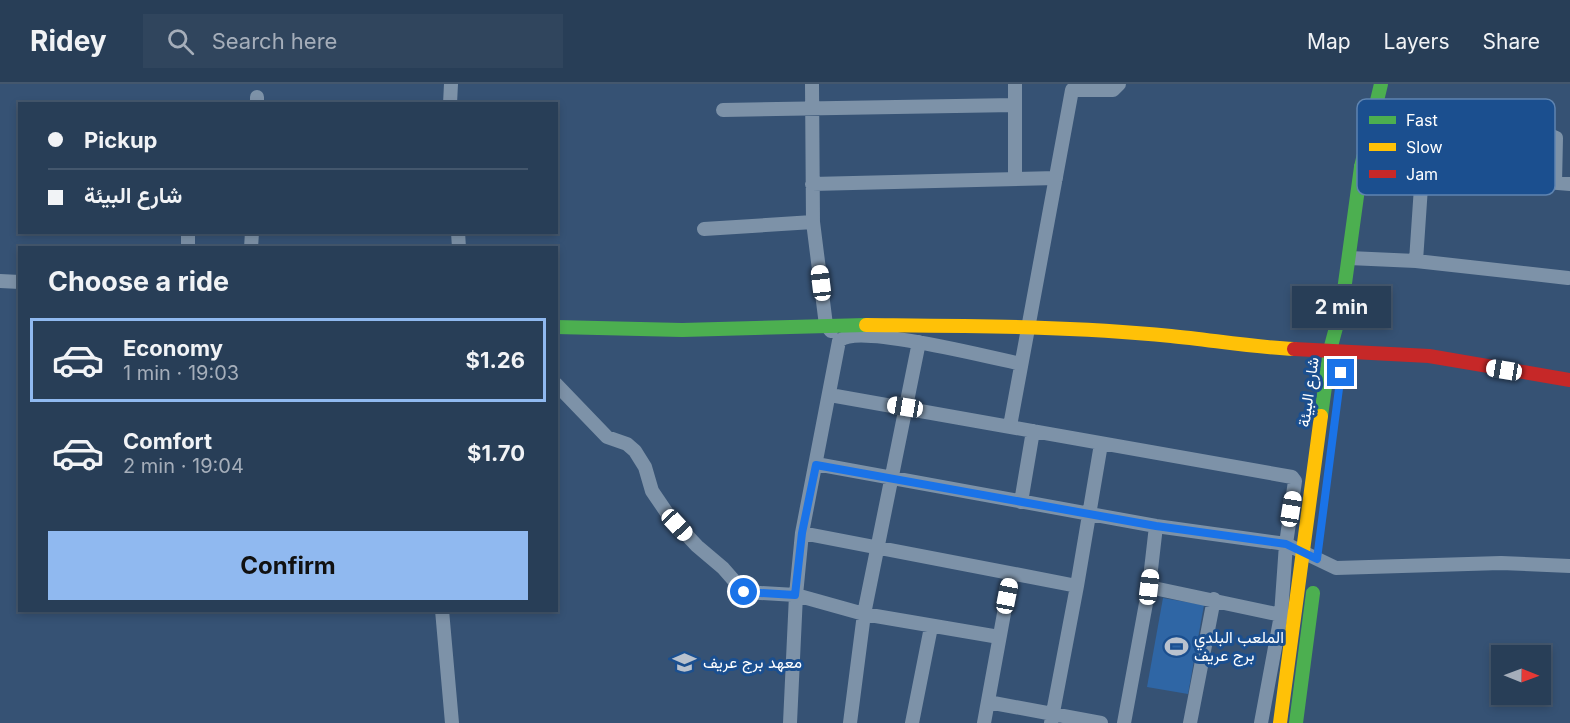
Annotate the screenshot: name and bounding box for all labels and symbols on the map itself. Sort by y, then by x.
legend [1357,99,1555,195]
text: Fast [1406,110,1438,130]
text: Slow [1406,137,1443,157]
text: Jam [1406,164,1438,184]
car [810,264,832,302]
callout: 2 min [1292,286,1390,328]
street label: شارع البيئة [1293,356,1325,429]
car [1485,358,1523,382]
route end [1327,359,1354,386]
car [886,395,924,419]
car [1279,490,1303,528]
car [658,506,696,544]
car [1138,568,1160,606]
car [995,577,1019,615]
route start [730,578,757,605]
place label: الملعب البلدي برج عريف [1194,627,1284,667]
sports icon: الملعب البلدي برج عريف [1163,633,1189,659]
north arrow [1491,645,1551,705]
school or university icon: معهد برج عريف [672,649,698,675]
place label: معهد برج عريف [703,652,802,674]

